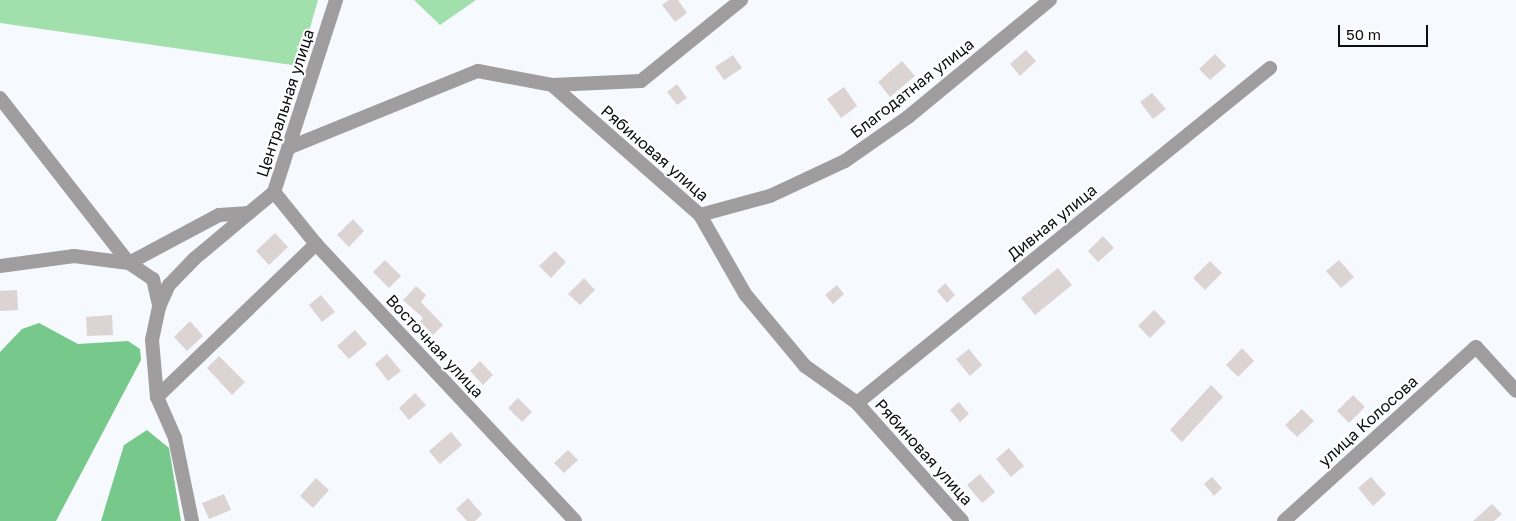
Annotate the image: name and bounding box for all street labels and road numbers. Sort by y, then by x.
street label: Центральная улица [252,27,318,179]
street label: Благодатная улица [847,34,977,142]
street label: Рябиновая улица [597,101,713,205]
street label: Дивная улица [1003,180,1101,264]
street label: Восточная улица [382,290,488,402]
street label: улица Колосова [1315,372,1421,470]
street label: Рябиновая улица [871,395,977,509]

